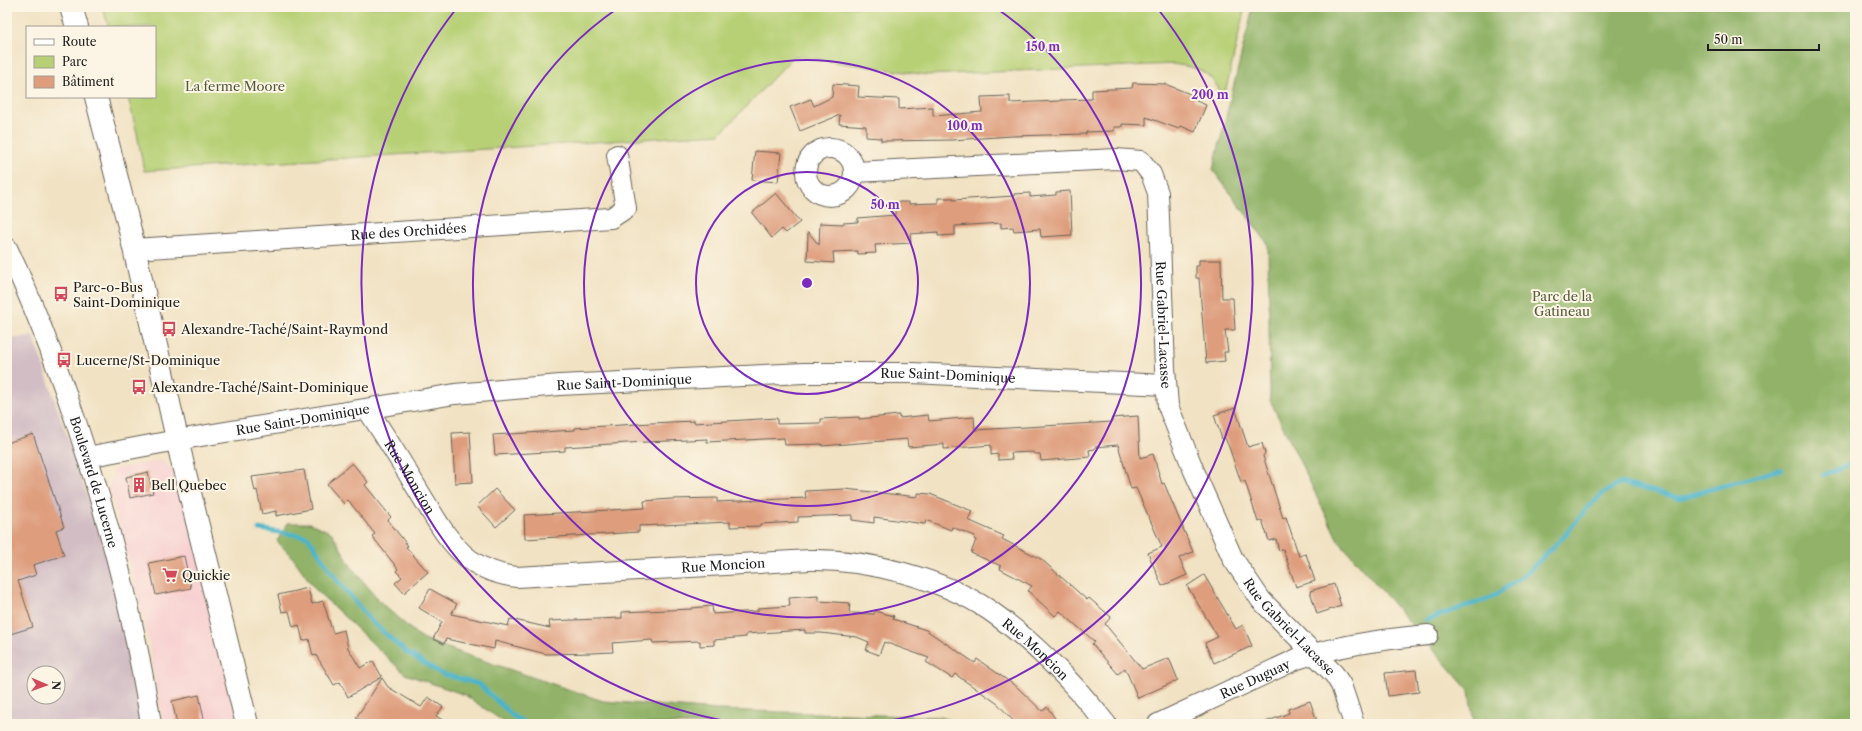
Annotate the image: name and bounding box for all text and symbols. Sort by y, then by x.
legend [26,26,156,98]
scale bar [1708,26,1819,52]
text: 50 m [1714,32,1743,47]
text: Route [62,34,97,49]
text: 150 m [1026,39,1060,54]
text: Parc [62,54,87,69]
text: Bâtiment [62,74,115,89]
park label: La ferme Moore [185,78,285,94]
text: 200 m [1191,87,1229,102]
text: 100 m [947,118,983,133]
text: 50 m [870,197,900,212]
street label: Rue des Orchidées [350,219,467,243]
street label: Rue Gabriel-Lacasse [1153,261,1175,389]
centre of rings [800,276,814,290]
place label: Parc-o-Bus Saint-Dominique [73,279,180,310]
bus stop icon: Parc-o-Bus Saint-Dominique [52,285,70,303]
park label: Parc de la Gatineau [1532,288,1592,319]
bus stop icon: Alexandre-Taché/Saint-Raymond [160,320,178,338]
place label: Alexandre-Taché/Saint-Raymond [180,321,388,337]
bus stop icon: Lucerne/St-Dominique [55,351,73,369]
place label: Lucerne/St-Dominique [76,352,220,368]
street label: Rue Saint-Dominique [880,365,1016,386]
street label: Rue Saint-Dominique [556,371,692,393]
bus stop icon: Alexandre-Taché/Saint-Dominique [130,378,148,396]
place label: Alexandre-Taché/Saint-Dominique [150,379,369,395]
street label: Rue Saint-Dominique [235,400,371,438]
street label: Boulevard de Lucerne [67,414,121,549]
street label: Rue Moncion [381,437,439,517]
building icon: Bell Quebec [130,476,148,494]
place label: Bell Quebec [151,477,227,493]
street label: Rue Moncion [681,555,766,575]
supermarket icon: Quickie [161,566,179,584]
place label: Quickie [182,567,230,583]
street label: Rue Gabriel-Lacasse [1240,575,1339,679]
street label: Rue Moncion [999,615,1072,683]
street label: Rue Duguay [1217,655,1293,702]
north arrow [26,665,66,705]
text: N [49,680,63,691]

